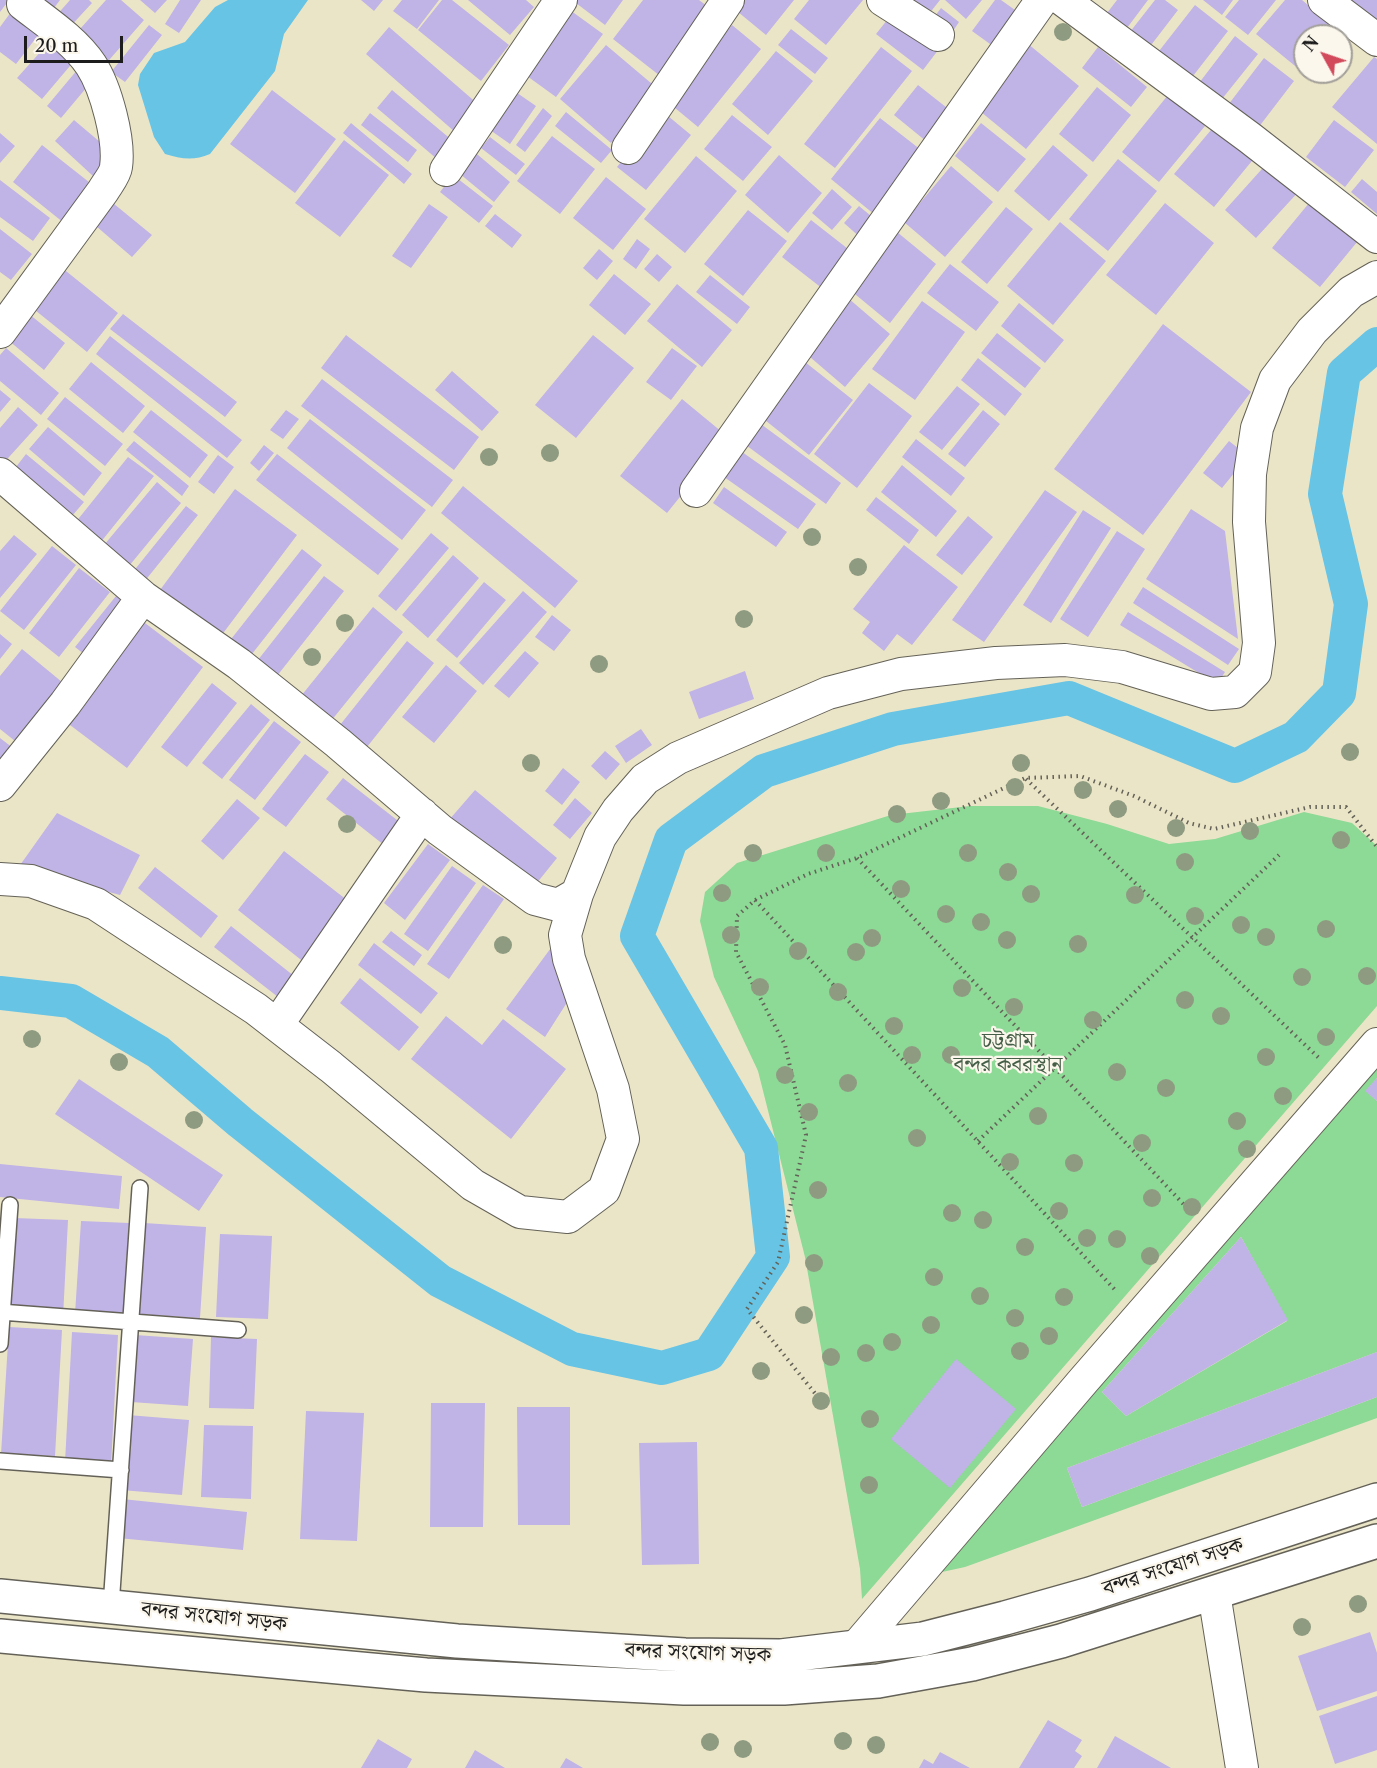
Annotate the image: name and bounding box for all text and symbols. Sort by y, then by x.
scale bar [27,24,126,62]
north arrow [1293,24,1353,84]
text: N [1299,32,1323,55]
text: 20 m [35,35,78,57]
park label: চট্টগ্রাম বন্দর কবরস্থান [953,1028,1063,1078]
street label: বন্দর সংযোগ সড়ক [1099,1532,1247,1602]
street label: বন্দর সংযোগ সড়ক [140,1597,288,1637]
street label: বন্দর সংযোগ সড়ক [624,1638,772,1668]

